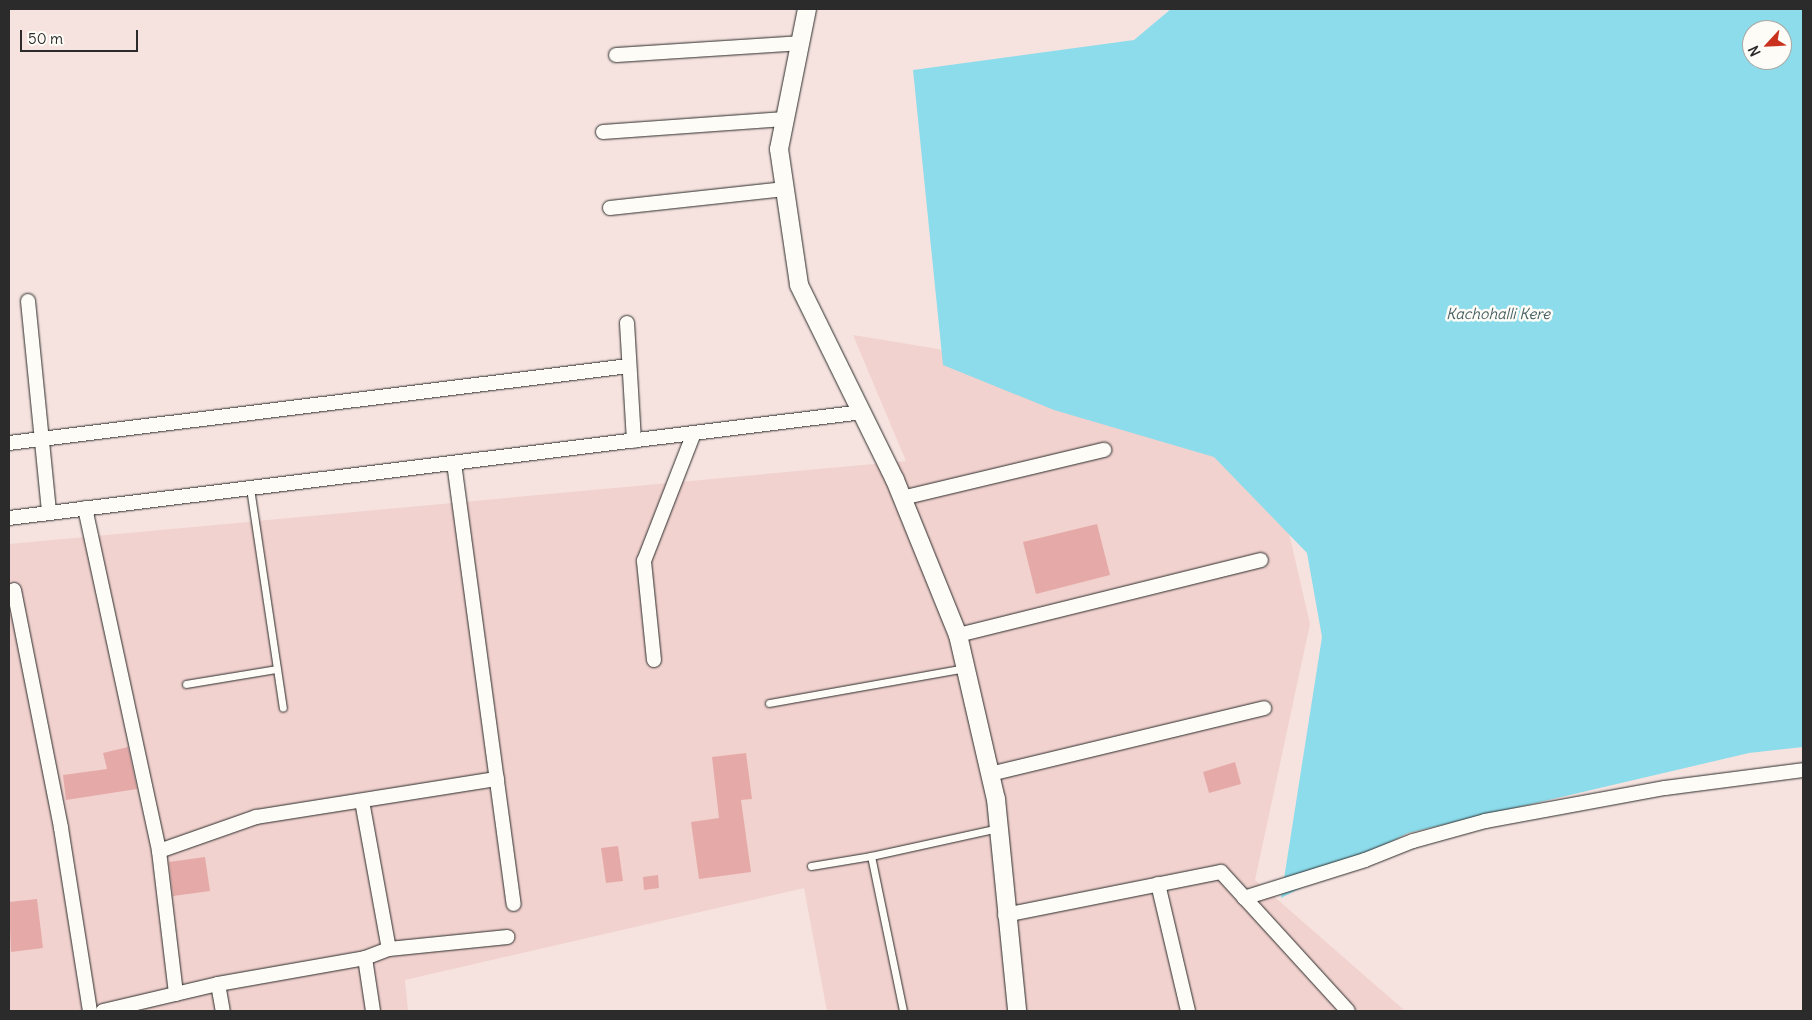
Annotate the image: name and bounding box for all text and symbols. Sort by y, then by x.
scale bar [22,20,140,52]
north arrow [1742,20,1792,70]
text: 50 m [28,29,63,48]
text: N [1744,43,1765,59]
water label: Kachohalli Kere [1446,305,1550,323]

